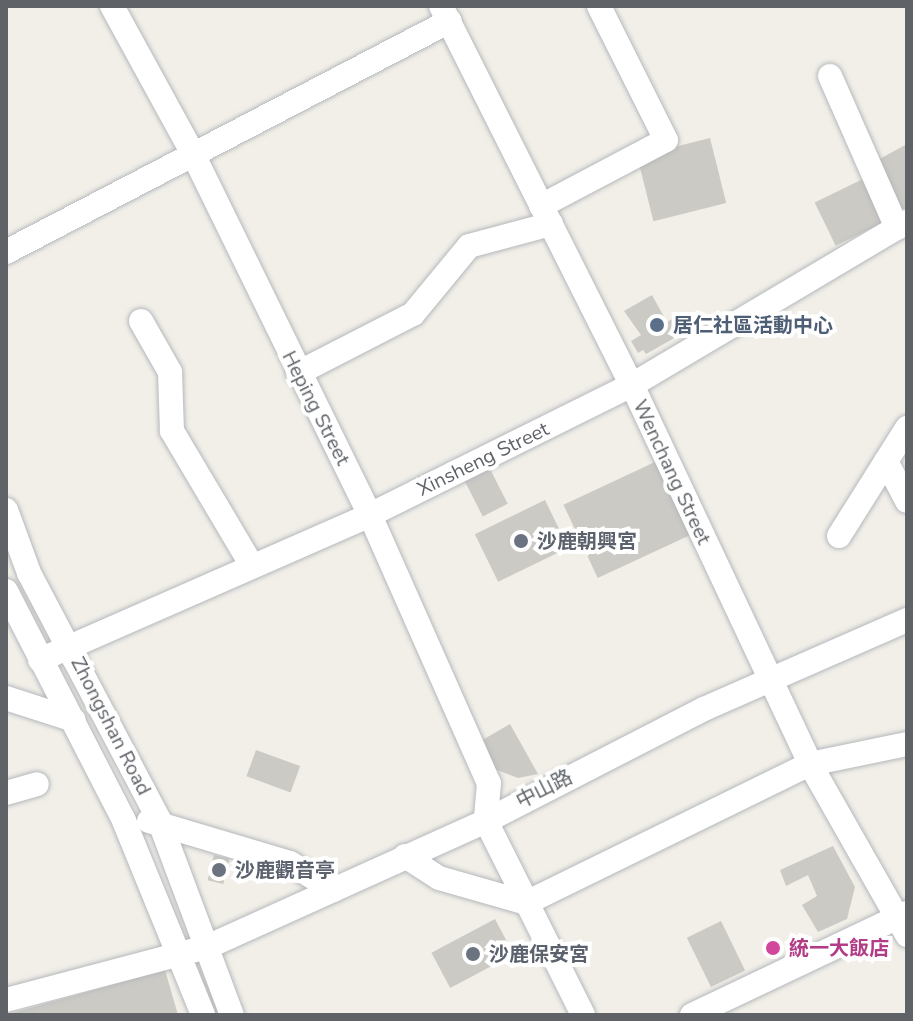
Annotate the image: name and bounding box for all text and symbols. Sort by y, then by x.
place label: 居仁社區活動中心 [673,313,833,337]
marker: 居仁社區活動中心 [648,316,666,334]
street label: Heping Street [277,347,355,469]
street label: Wenchang Street [628,396,716,548]
street label: Xinsheng Street [413,417,553,501]
place label: 沙鹿朝興宮 [537,529,637,553]
marker: 沙鹿朝興宮 [512,532,530,550]
street label: Zhongshan Road [66,653,156,799]
street label: 中山路 [512,765,576,813]
place label: 沙鹿觀音亭 [235,858,335,882]
marker: 沙鹿觀音亭 [210,861,228,879]
place label: 統一大飯店 [789,936,889,960]
marker: 統一大飯店 [764,939,782,957]
place label: 沙鹿保安宮 [489,942,589,966]
marker: 沙鹿保安宮 [464,945,482,963]

